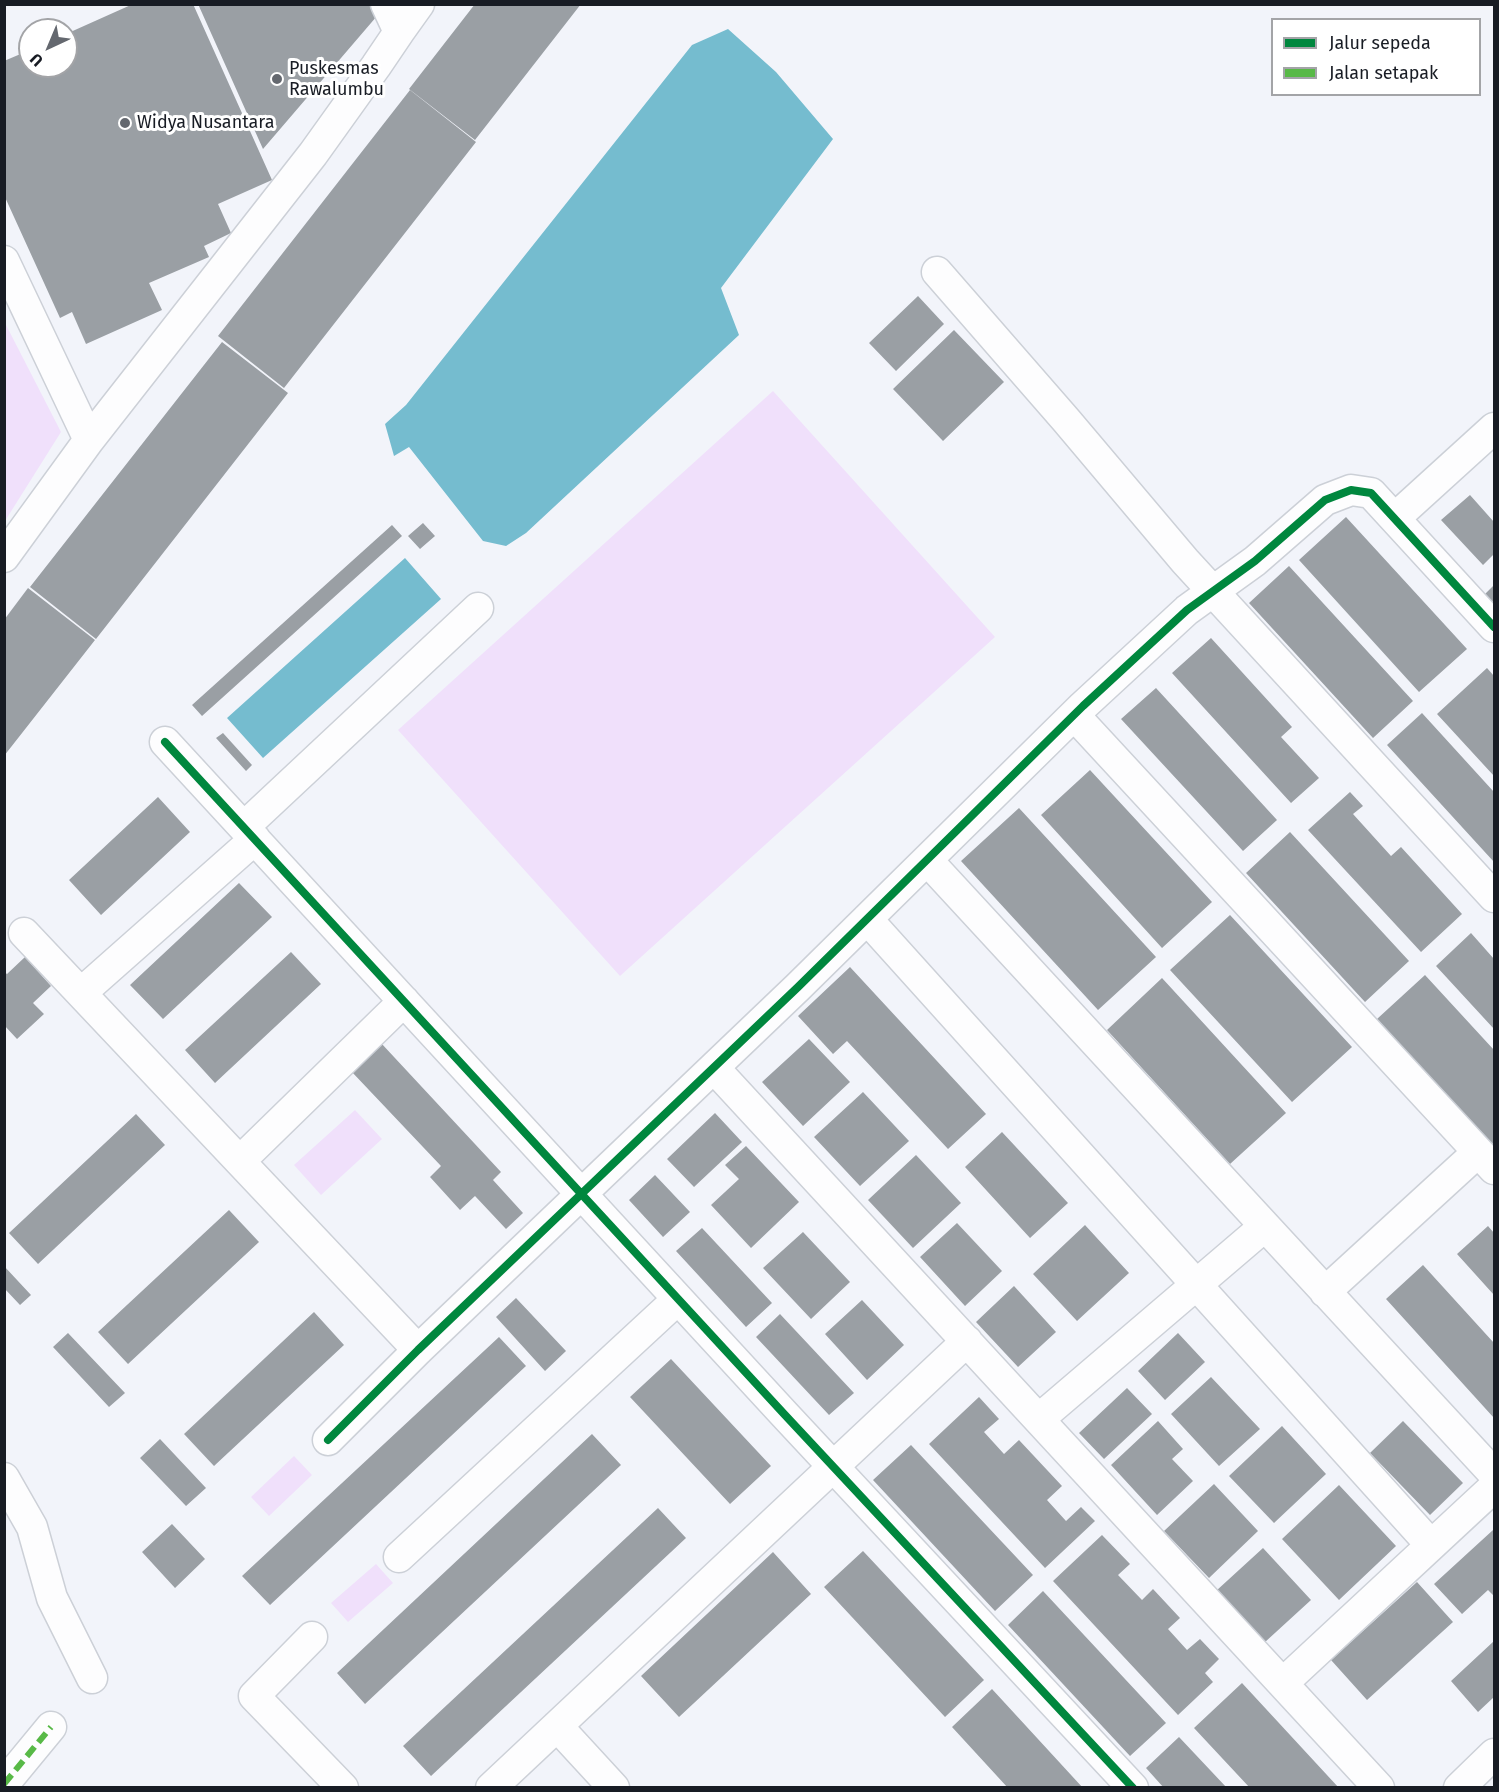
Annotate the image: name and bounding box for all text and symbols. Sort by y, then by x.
north arrow [18,18,78,78]
legend [1271,18,1481,96]
text: Jalur sepeda [1329,32,1431,54]
text: U [26,49,47,70]
place label: Puskesmas Rawalumbu [289,58,384,100]
text: Jalan setapak [1329,62,1438,84]
marker: Puskesmas Rawalumbu [270,72,284,86]
place label: Widya Nusantara [137,112,274,134]
marker: Widya Nusantara [118,116,132,130]

